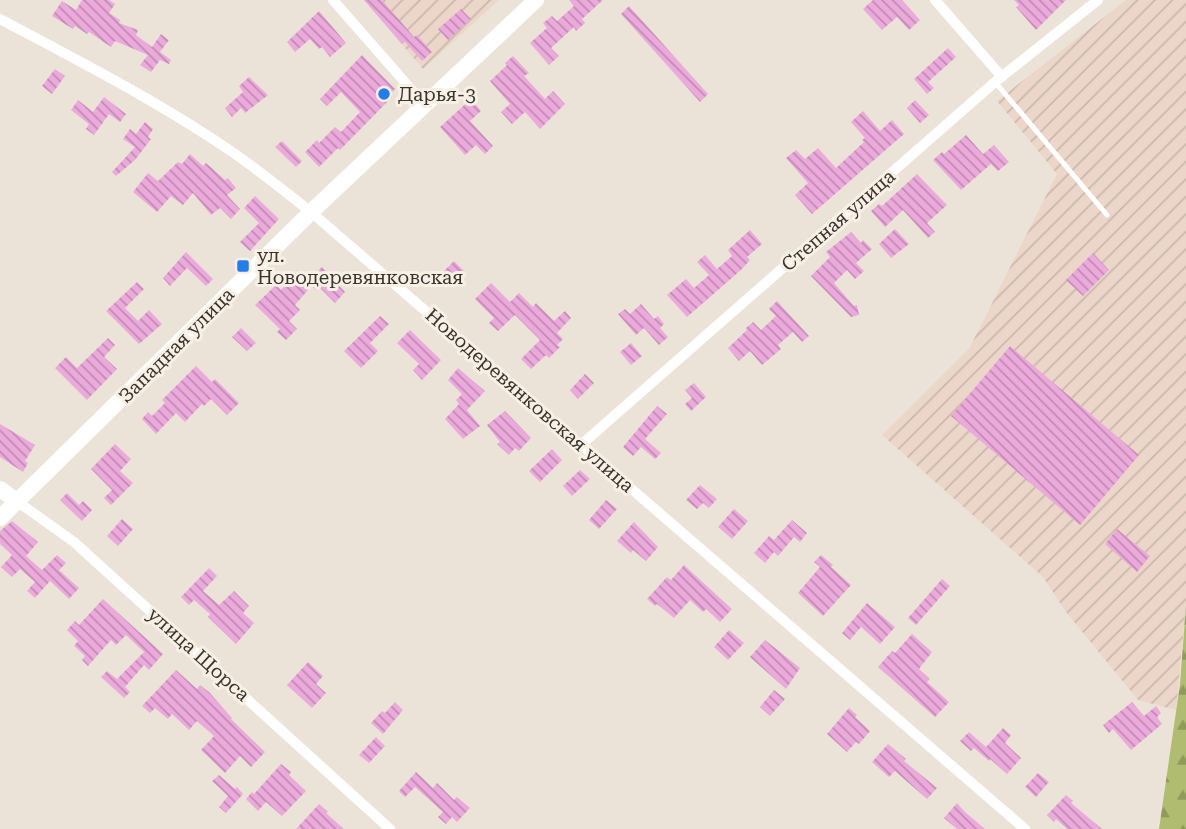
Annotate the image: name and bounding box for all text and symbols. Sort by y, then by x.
place label: Дарья-3 [398,83,476,106]
marker: Дарья-3 [376,86,392,102]
street label: Степная улица [777,164,900,276]
place label: ул. Новодеревянковская [257,244,463,289]
marker: ул. Новодеревянковская [235,258,251,274]
street label: Западная улица [114,282,239,408]
street label: Новодеревянковская улица [421,303,639,498]
street label: улица Щорса [143,603,255,707]

